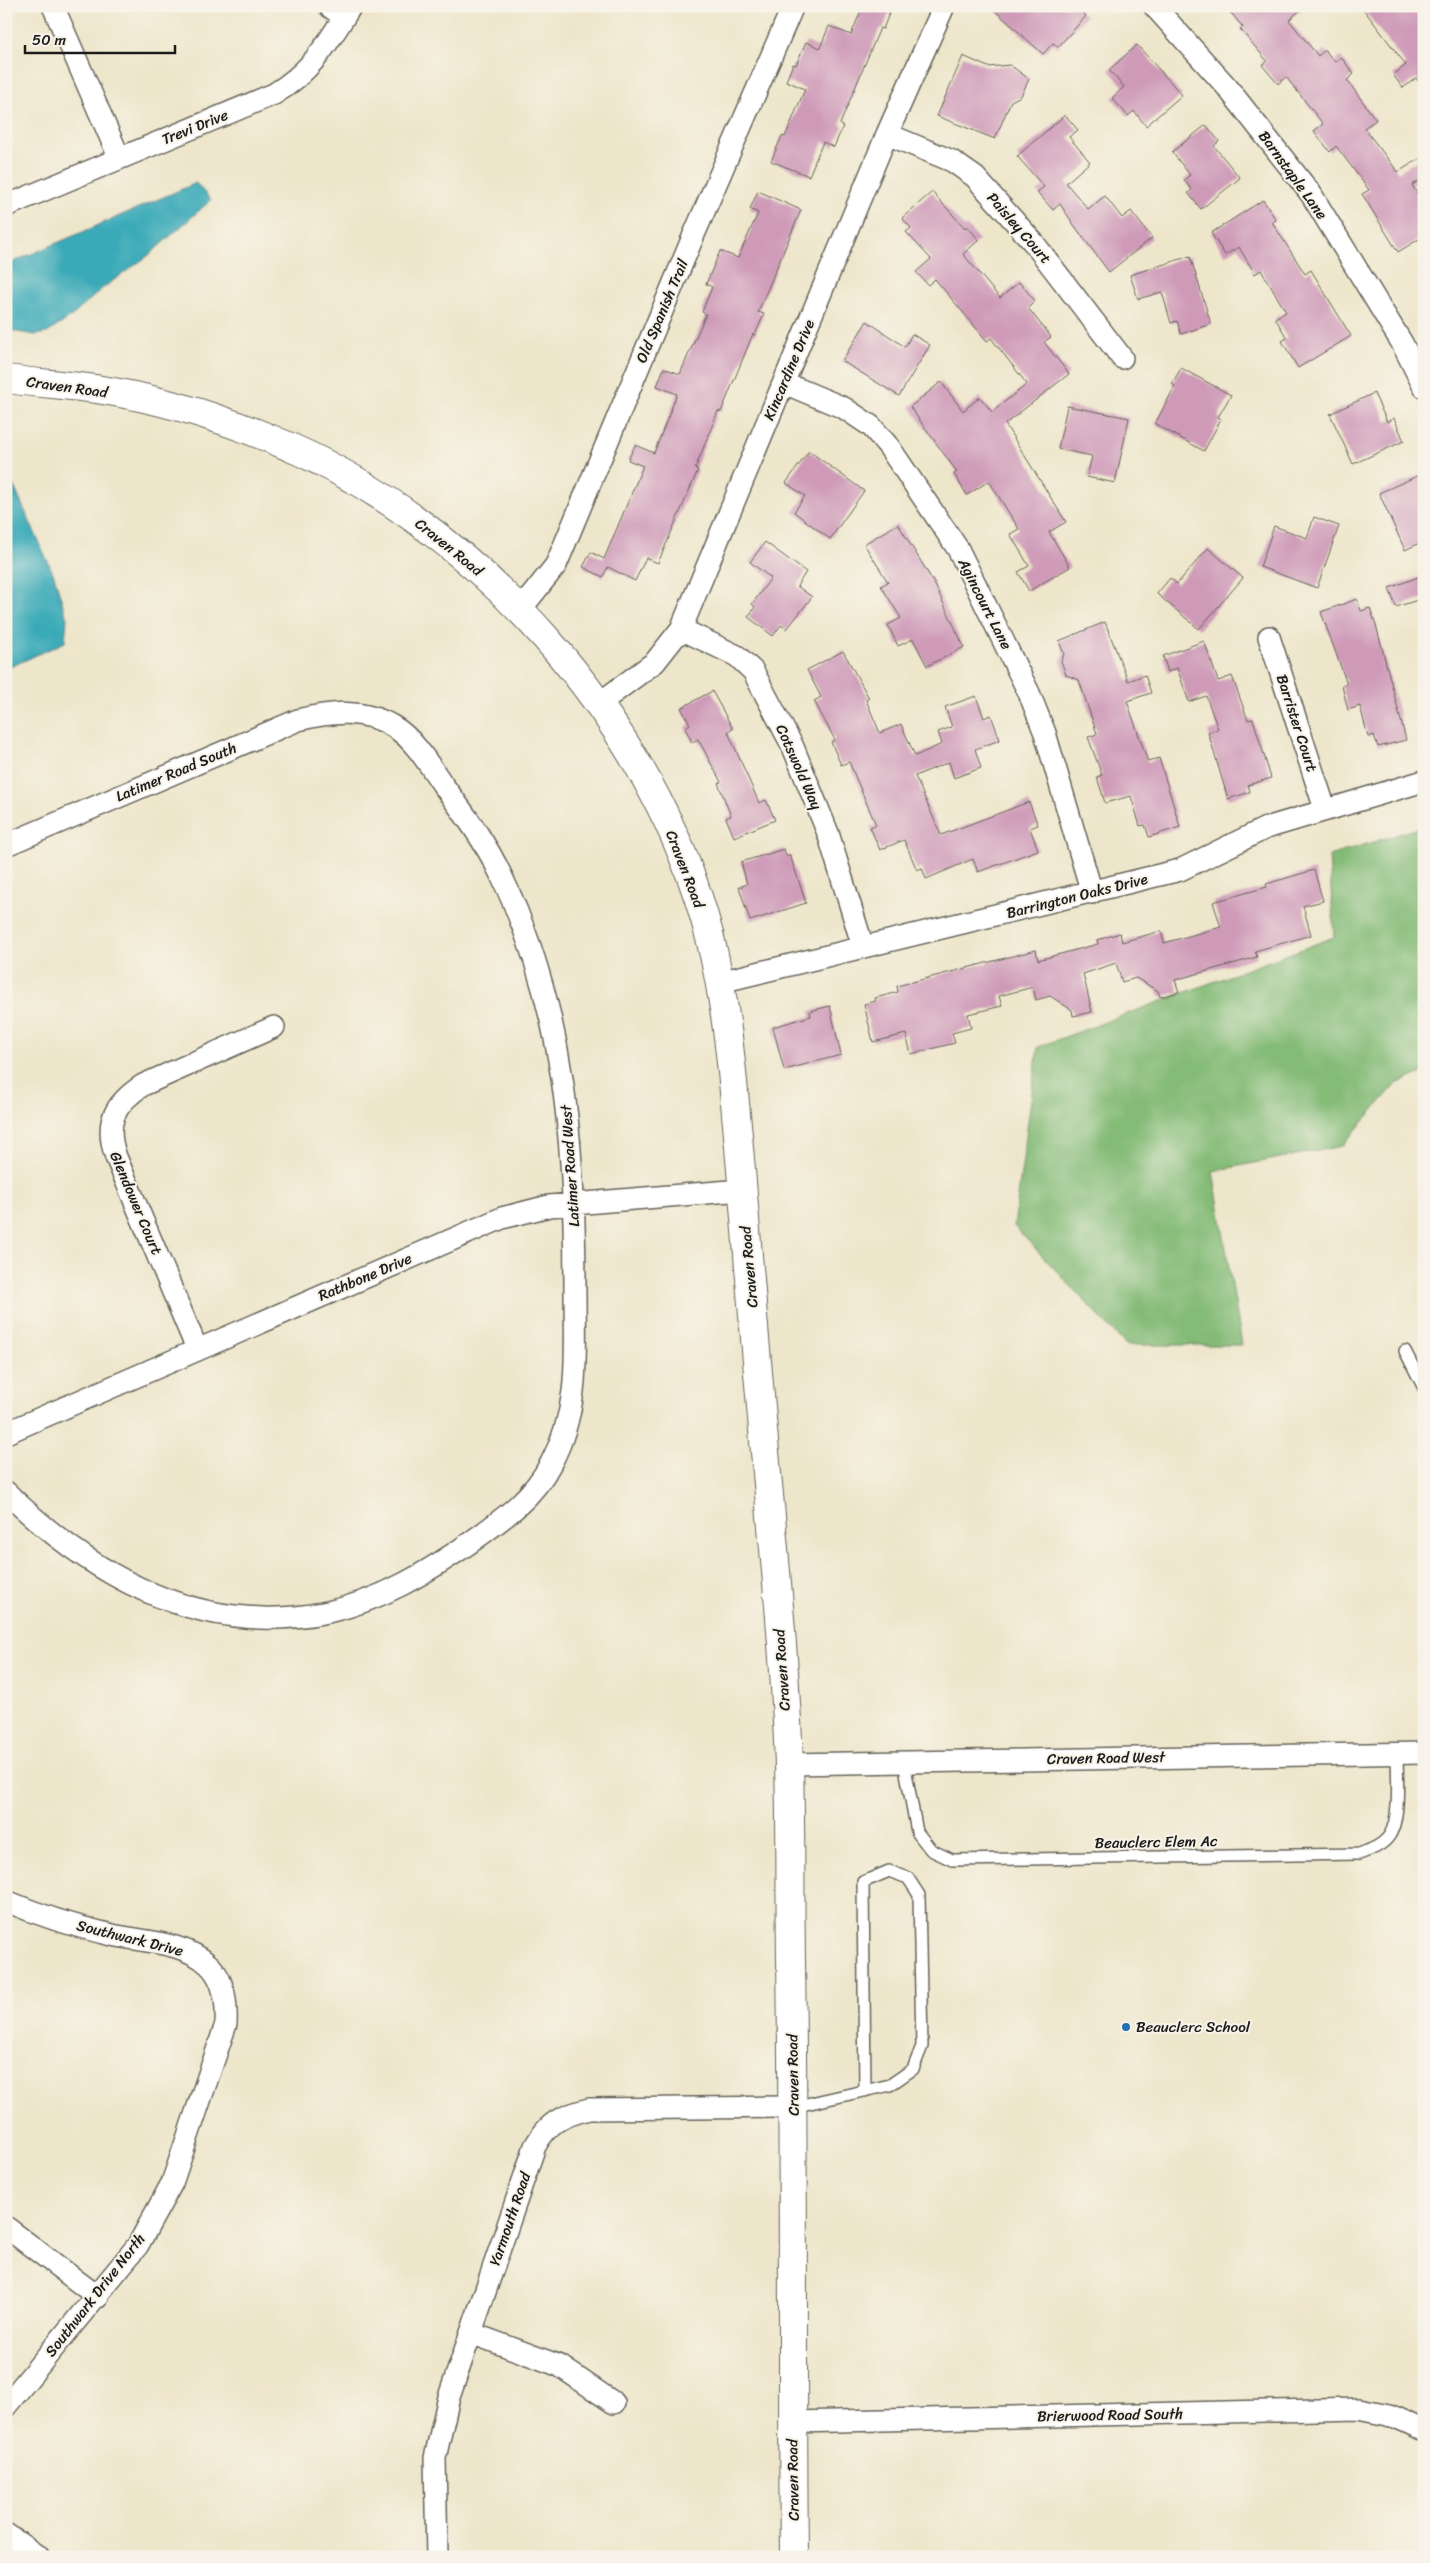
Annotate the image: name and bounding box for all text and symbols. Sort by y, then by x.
scale bar [25,22,175,54]
text: 50 m [32,27,67,53]
street label: Trevi Drive [158,102,233,152]
street label: Barnstaple Lane [1252,125,1335,225]
street label: Paisley Court [980,186,1058,270]
street label: Old Spanish Trail [628,254,696,367]
street label: Kincardine Drive [756,315,822,425]
street label: Craven Road [25,368,110,406]
street label: Craven Road [409,511,490,584]
street label: Agincourt Lane [950,553,1019,655]
street label: Barrister Court [1269,671,1325,776]
street label: Cotswold Way [769,720,830,814]
street label: Latimer Road South [111,735,241,809]
street label: Craven Road [658,826,712,913]
street label: Barrington Oaks Drive [1004,866,1150,926]
street label: Latimer Road West [553,1103,587,1228]
street label: Glendower Court [102,1147,170,1259]
street label: Craven Road [732,1224,766,1309]
street label: Rathbone Drive [314,1245,416,1308]
street label: Craven Road [766,1627,798,1712]
street label: Craven Road West [1047,1744,1166,1772]
street label: Beauclerc Elem Ac [1094,1828,1218,1856]
street label: Southwark Drive [74,1912,186,1964]
place label: Beauclerc School [1136,2014,1251,2040]
marker: Beauclerc School [1120,2021,1132,2033]
street label: Craven Road [779,2033,807,2116]
street label: Yarmouth Road [482,2168,539,2269]
street label: Southwark Drive North [38,2227,152,2363]
street label: Brierwood Road South [1037,2401,1183,2429]
street label: Craven Road [779,2438,807,2521]

